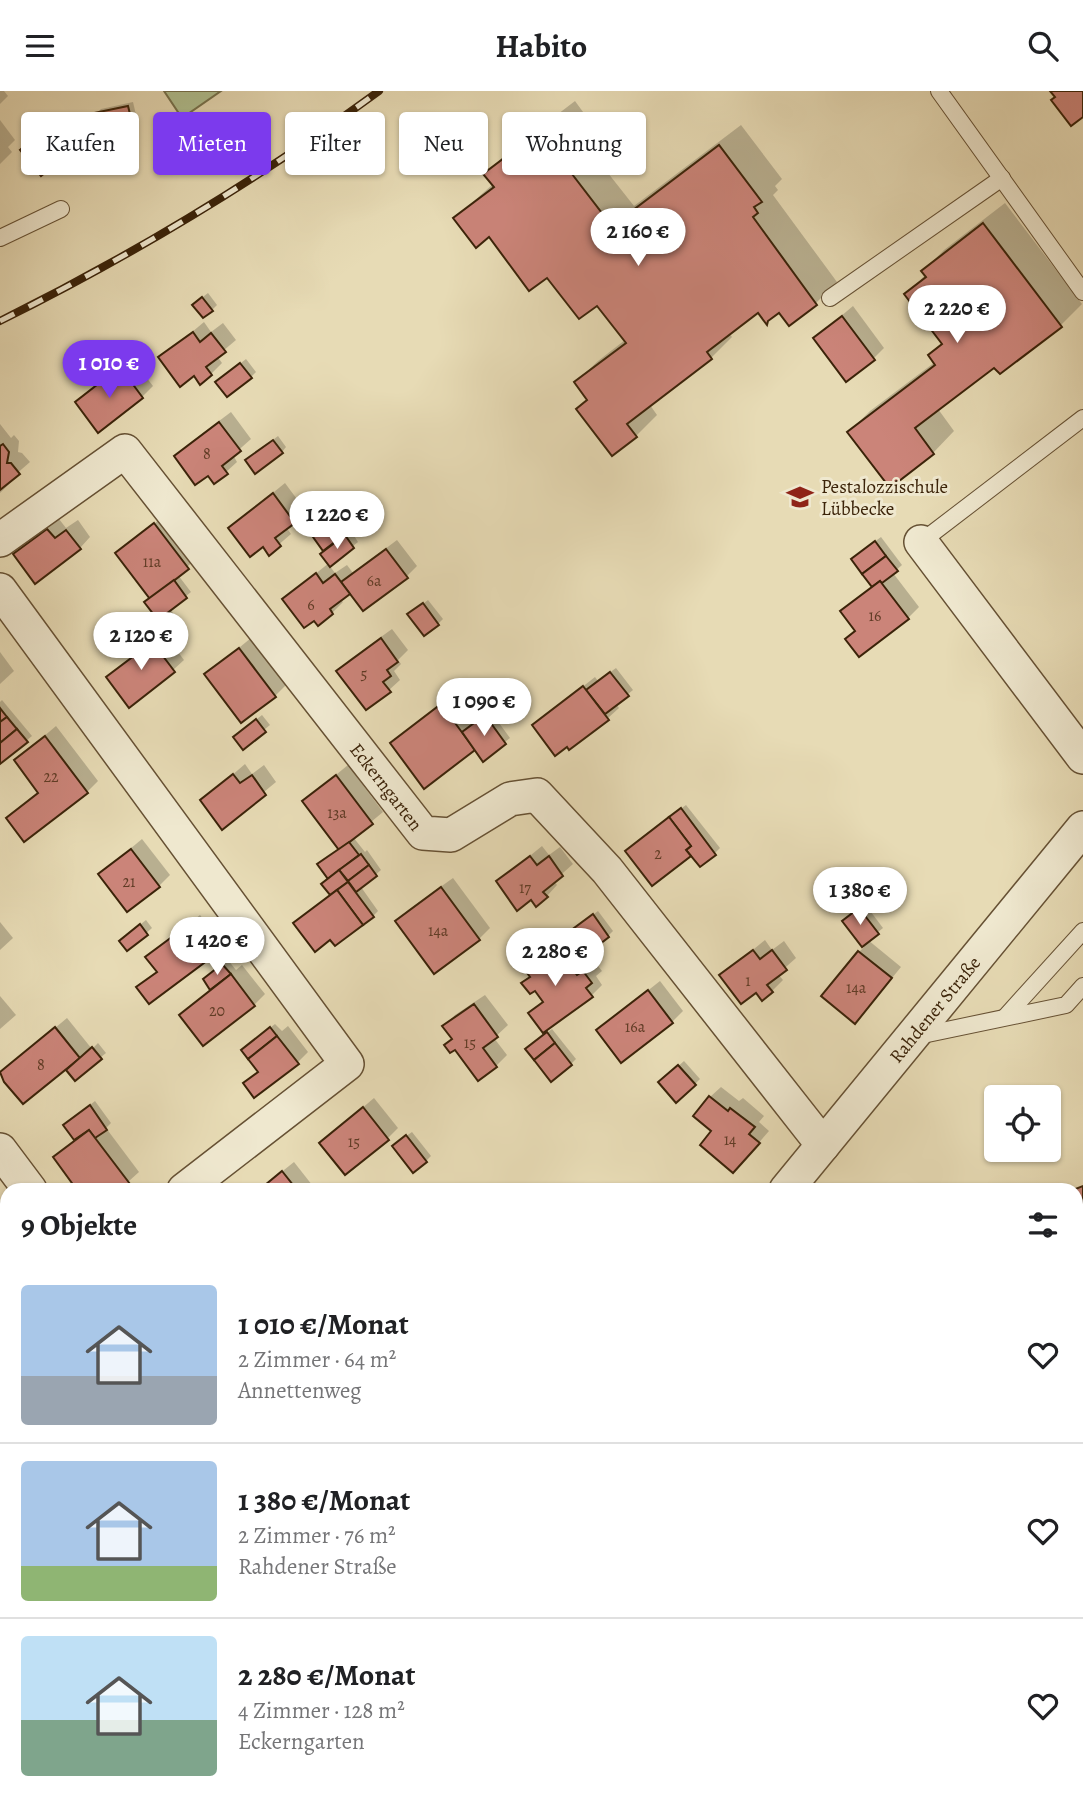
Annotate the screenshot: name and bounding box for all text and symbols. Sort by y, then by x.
text: Habito [496,24,587,68]
icon: menu [21,27,59,65]
icon: search [1024,27,1062,65]
chip: Kaufen [21,112,139,175]
chip: Mieten [153,112,271,175]
chip: Filter [285,112,385,175]
chip: Neu [399,112,488,175]
chip: Wohnung [502,112,646,175]
pin: 2 160 € [573,209,703,268]
text: 2 160 € [607,215,669,246]
pin: 2 220 € [892,285,1022,345]
text: 2 220 € [924,292,990,323]
pin: 1 010 € [44,341,174,400]
text: 1 010 € [79,347,139,378]
house number: 8 [203,443,211,465]
place label: Pestalozzischule Lübbecke [821,474,948,522]
school or university icon: Pestalozzischule Lübbecke [785,482,815,512]
pin: 1 220 € [272,491,402,551]
text: 1 220 € [305,498,369,529]
house number: 11a [143,551,162,573]
house number: 6a [367,570,382,592]
house number: 6 [307,594,315,616]
house number: 16 [869,605,881,627]
pin: 2 120 € [76,613,206,672]
text: 2 120 € [109,619,173,650]
house number: 5 [361,663,368,685]
pin: 1 090 € [419,679,549,738]
text: 1 090 € [452,685,516,716]
street label: Eckerngarten [343,738,428,836]
house number: 22 [43,766,59,788]
house number: 13a [327,802,347,824]
house number: 2 [654,843,662,865]
pin: 1 380 € [795,867,925,927]
house number: 21 [122,871,136,893]
text: 1 380 € [829,874,891,905]
house number: 17 [519,877,531,899]
pin: 1 420 € [152,917,282,977]
house number: 14a [428,920,449,942]
text: 1 420 € [186,924,248,955]
pin: 2 280 € [490,929,620,988]
text: 2 280 € [522,935,588,966]
street label: Rahdener Straße [884,951,987,1069]
house number: 1 [745,970,751,992]
house number: 14a [846,977,867,999]
house number: 20 [209,1000,225,1022]
house number: 16a [625,1016,646,1038]
house number: 15 [464,1032,476,1054]
house number: 8 [37,1054,45,1076]
map controls [984,1085,1061,1162]
button: locate [984,1085,1061,1162]
house number: 14 [724,1129,736,1151]
house number: 15 [348,1131,360,1153]
text: 9 Objekte [21,1205,137,1245]
icon: filters [1024,1206,1062,1244]
text: 1 010 €/Monat [238,1304,409,1344]
icon: home [77,1313,161,1397]
icon: heart [1024,1336,1062,1374]
text: 2 Zimmer · 64 m² [238,1344,396,1375]
text: Annettenweg [238,1375,362,1406]
text: 1 380 €/Monat [238,1480,410,1520]
icon: home [77,1489,161,1573]
icon: heart [1024,1512,1062,1550]
text: 2 Zimmer · 76 m² [238,1520,396,1551]
text: Rahdener Straße [238,1551,397,1582]
text: 2 280 €/Monat [238,1655,416,1695]
icon: home [77,1664,161,1748]
icon: heart [1024,1687,1062,1725]
text: 4 Zimmer · 128 m² [238,1695,405,1726]
text: Eckerngarten [238,1726,365,1757]

